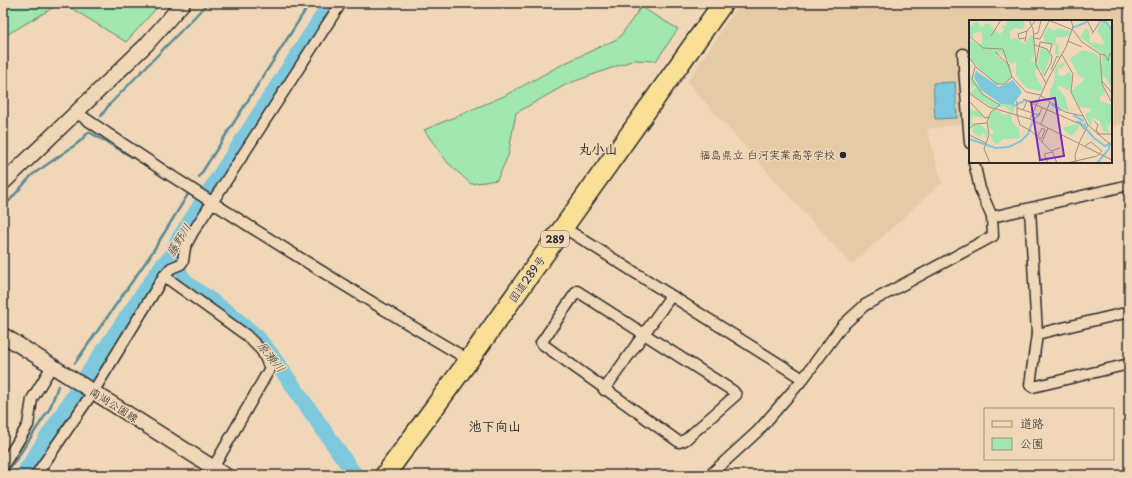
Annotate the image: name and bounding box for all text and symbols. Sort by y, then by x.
inset map [969,20,1112,163]
district label: 丸小山 [578,139,618,158]
place label: 福島県立 白河実業高等学校 [699,146,835,163]
marker: 福島県立 白河実業高等学校 [838,150,848,160]
water label: 藤野川 [161,219,195,260]
road number: 289 [541,231,569,247]
street label: 国道289号 [504,252,549,306]
water label: 原瀬川 [253,337,290,376]
street label: 南湖公園線 [86,383,142,426]
legend [984,408,1114,460]
text: 道路 [1020,414,1044,432]
district label: 池下向山 [469,416,521,435]
text: 公園 [1020,434,1044,452]

